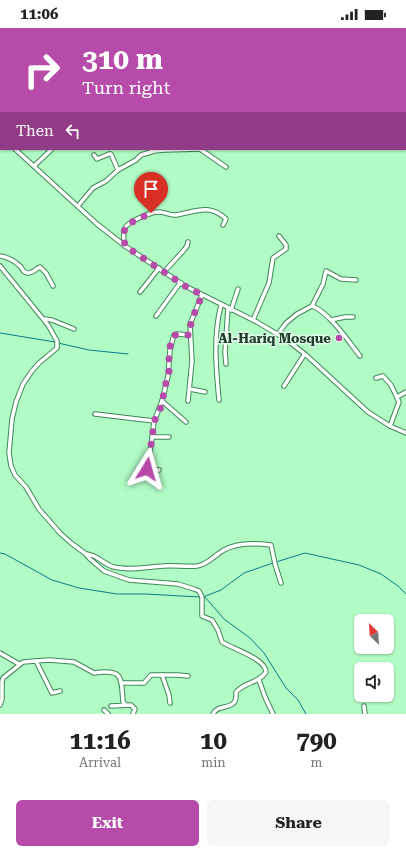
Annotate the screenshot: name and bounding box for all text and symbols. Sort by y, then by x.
text: 11:06 [20,5,58,23]
text: 310 m [82,43,163,76]
icon: right [16,44,68,96]
text: Turn right [82,77,170,98]
icon: left [62,120,84,142]
text: Then [16,122,54,140]
pin [134,172,168,213]
icon: arrive [140,178,162,200]
place label: Al-Hariq Mosque [218,331,331,346]
marker: Al-Hariq Mosque [334,333,344,343]
position arrow [126,448,168,490]
north arrow [354,614,394,654]
map controls [354,614,394,702]
button: sound [354,662,394,702]
text: 11:16 [69,727,131,755]
text: 10 [200,727,227,755]
text: 790 [296,727,337,755]
text: Arrival [79,755,121,770]
text: min [201,755,226,770]
text: m [311,755,322,770]
button: Exit [16,800,199,846]
button: Share [207,800,390,846]

